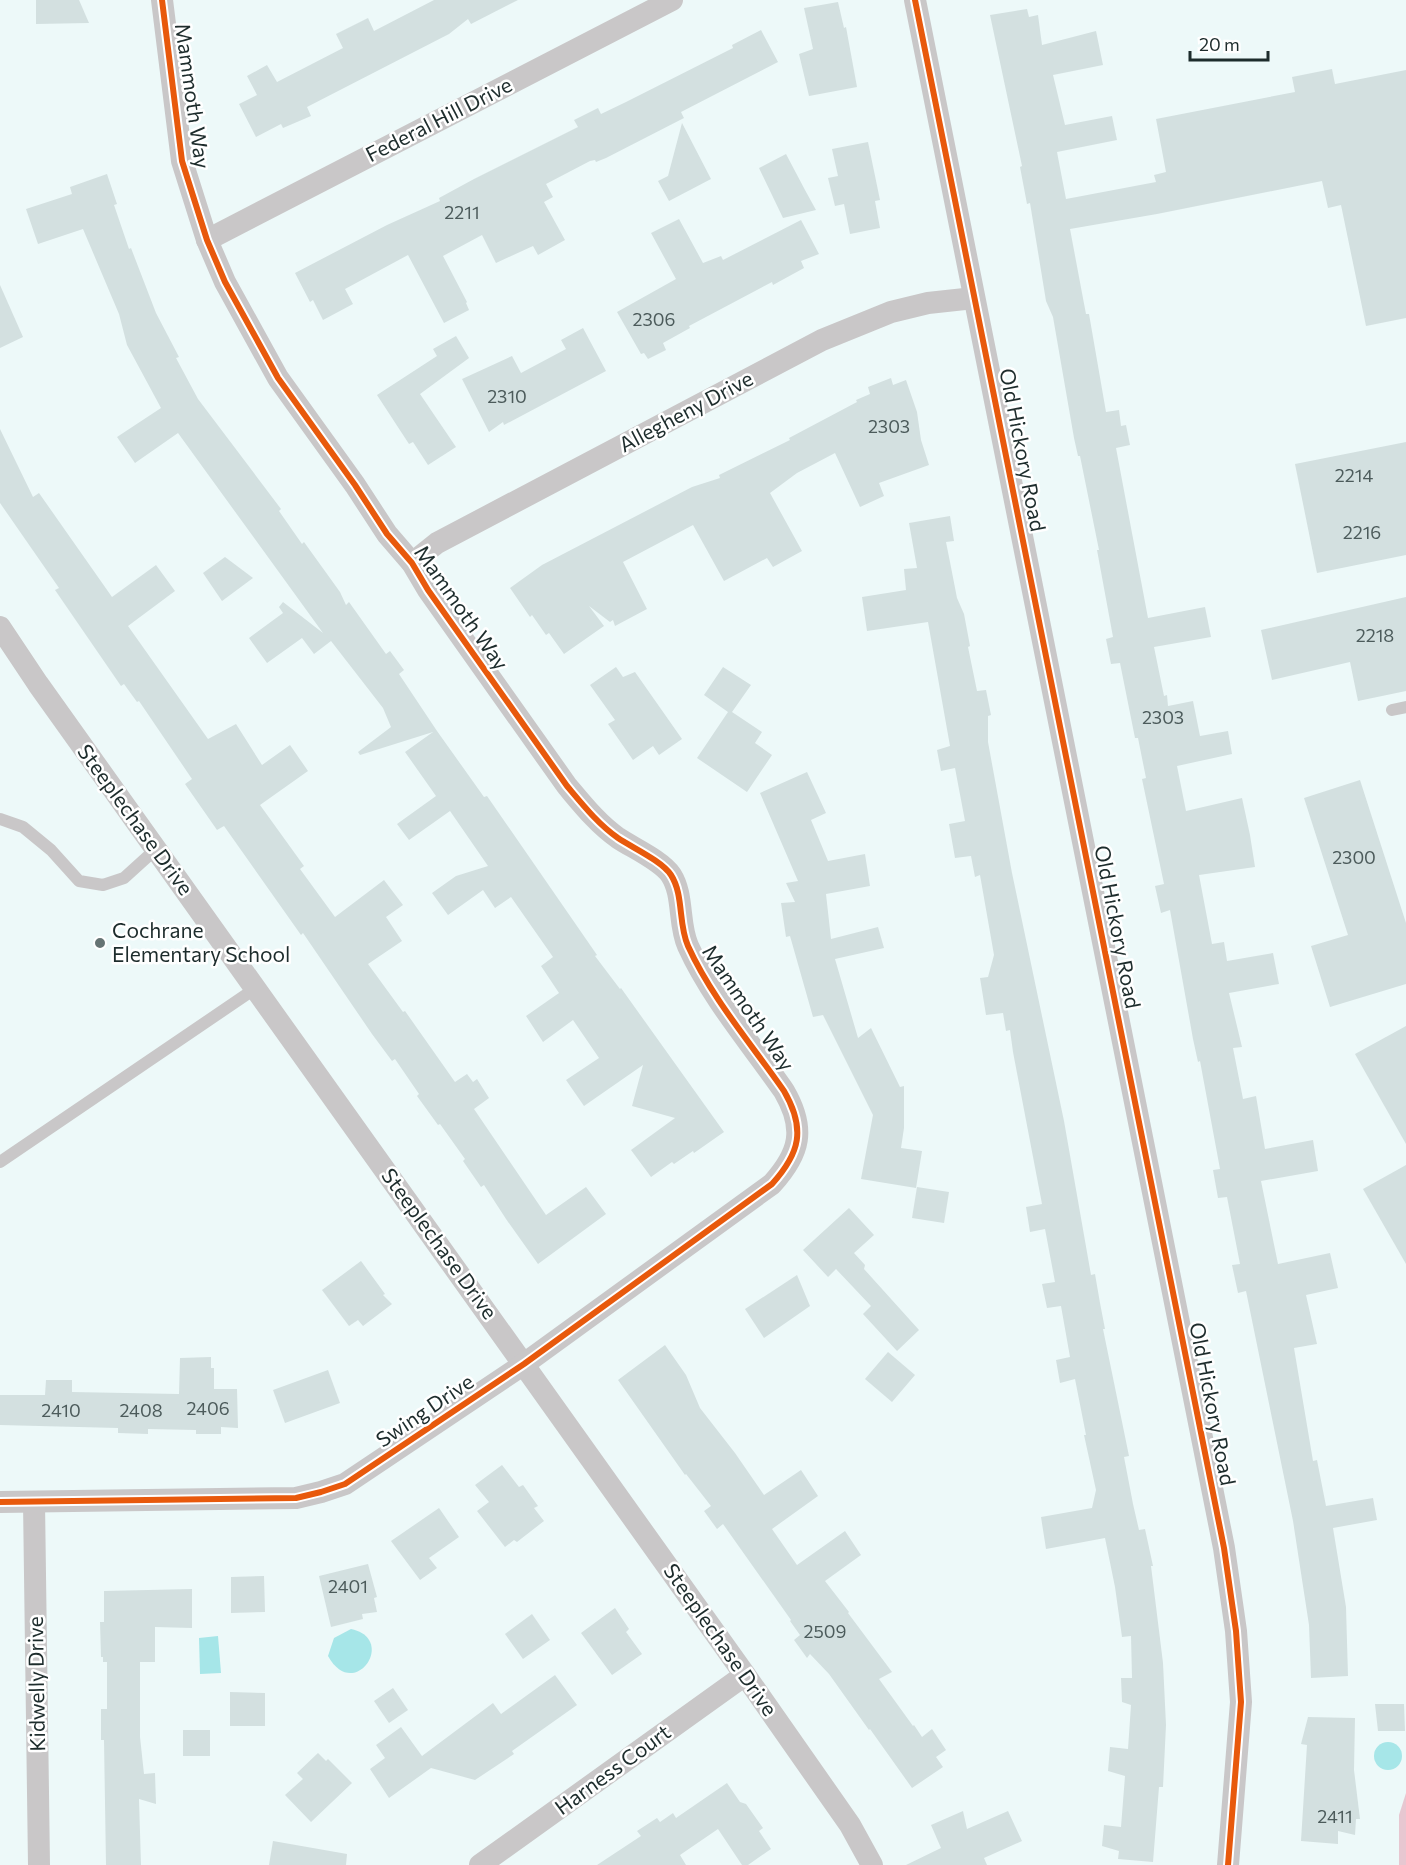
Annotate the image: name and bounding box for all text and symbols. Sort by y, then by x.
street label: Mammoth Way [171,22,216,170]
scale bar [1190,24,1268,62]
text: 20 m [1199,33,1240,55]
street label: Federal Hill Drive [361,71,516,166]
house number: 2211 [444,201,480,223]
house number: 2306 [633,308,675,330]
street label: Allegheny Drive [614,365,757,456]
street label: Old Hickory Road [995,366,1052,534]
house number: 2310 [487,385,527,407]
house number: 2303 [868,415,910,437]
house number: 2214 [1335,464,1373,486]
house number: 2216 [1343,521,1381,543]
street label: Mammoth Way [410,540,515,674]
house number: 2218 [1356,624,1394,646]
house number: 2303 [1142,706,1184,728]
street label: Steeplechase Drive [73,739,199,899]
street label: Old Hickory Road [1090,843,1147,1011]
house number: 2300 [1332,846,1376,868]
place label: Cochrane Elementary School [112,917,290,966]
marker: Cochrane Elementary School [93,936,107,950]
street label: Mammoth Way [698,939,801,1075]
street label: Steeplechase Drive [377,1163,503,1323]
street label: Old Hickory Road [1185,1320,1242,1488]
street label: Swing Drive [371,1368,478,1451]
house number: 2406 [186,1397,230,1419]
house number: 2410 [41,1399,81,1421]
house number: 2408 [119,1399,163,1421]
street label: Steeplechase Drive [659,1558,783,1720]
house number: 2401 [328,1575,368,1597]
street label: Kidwelly Drive [22,1616,49,1752]
house number: 2509 [804,1620,847,1642]
street label: Harness Court [549,1718,675,1819]
house number: 2411 [1317,1805,1353,1827]

